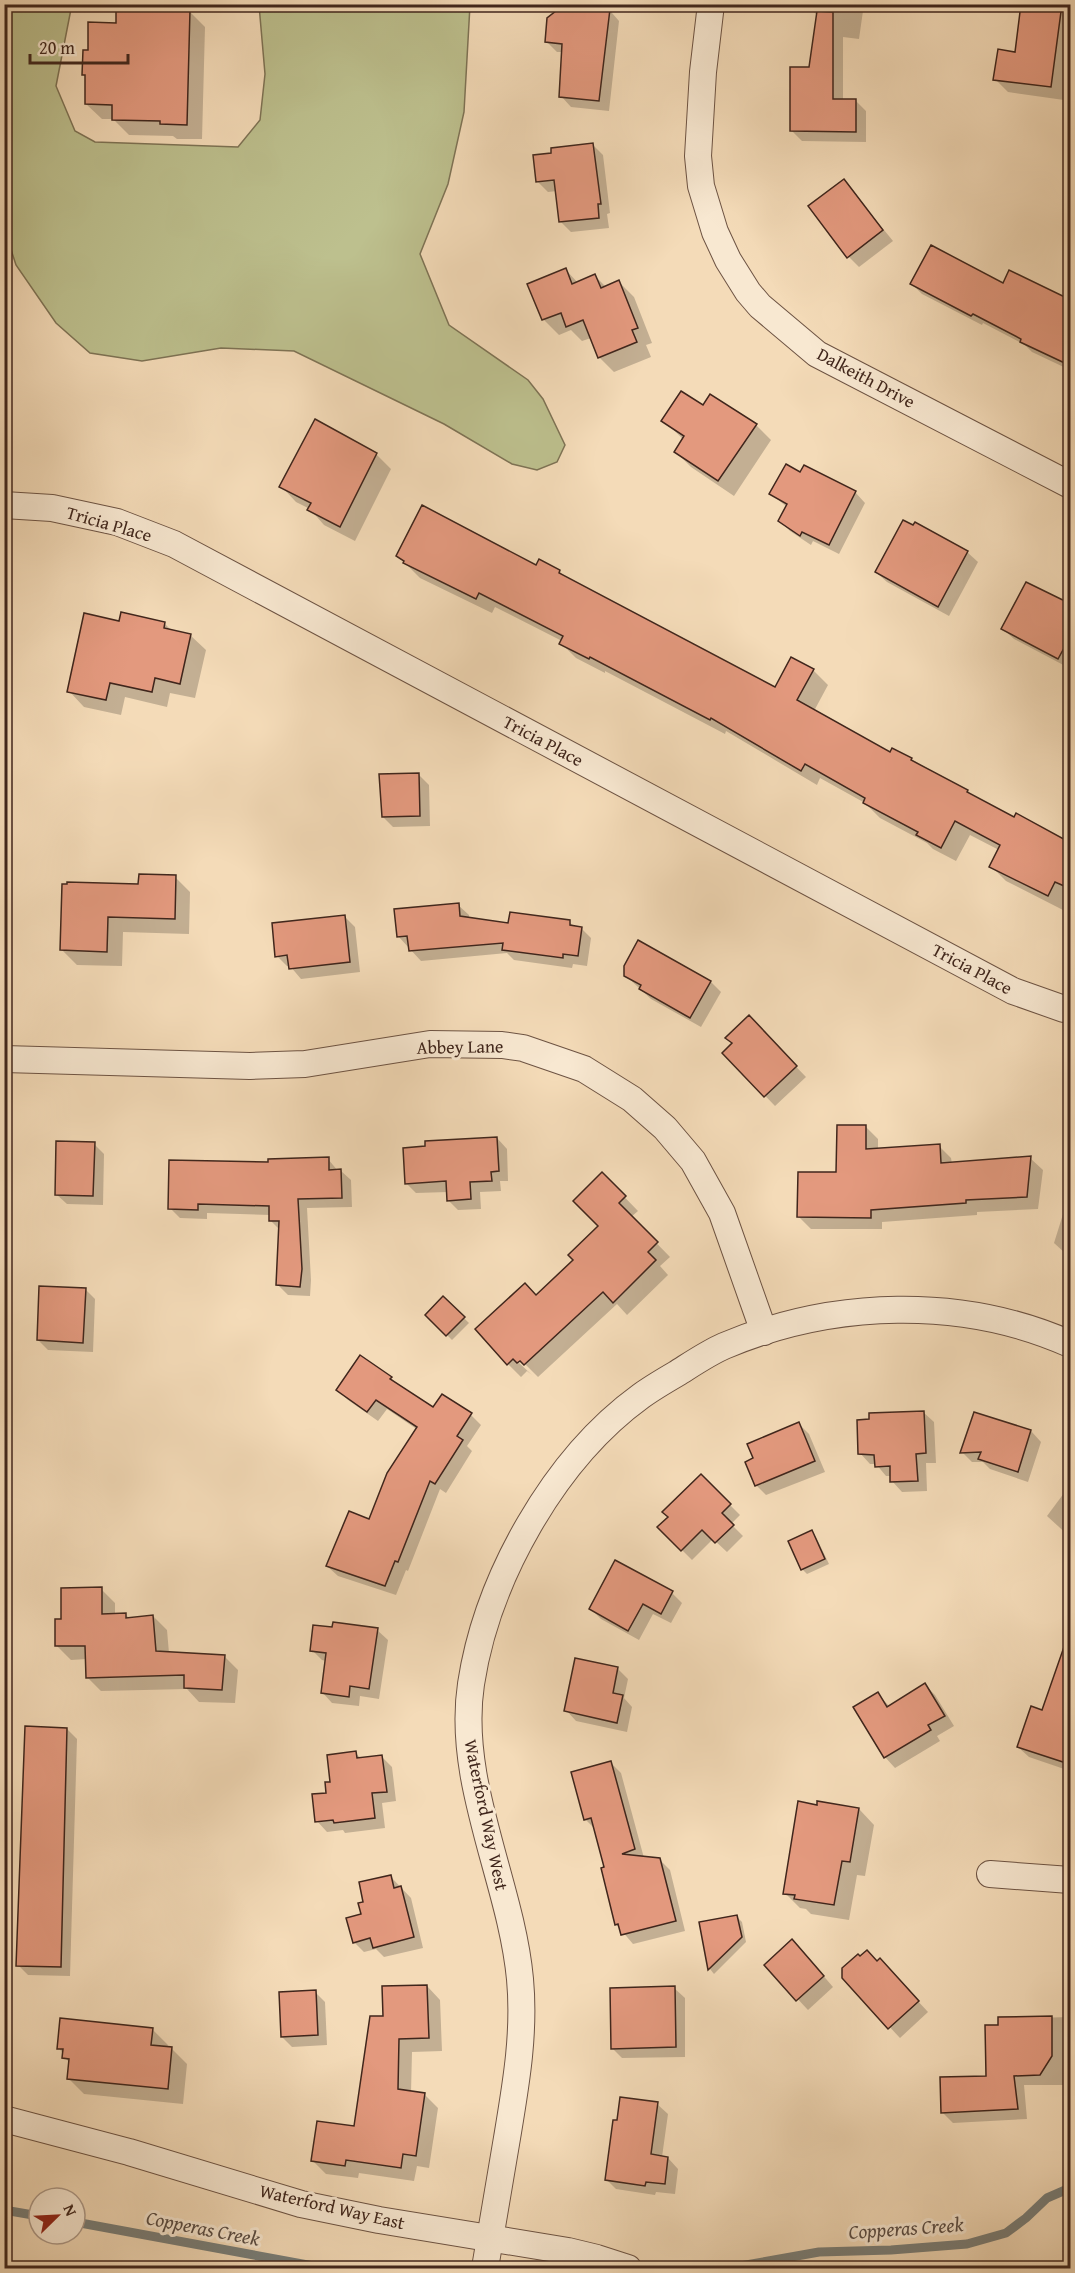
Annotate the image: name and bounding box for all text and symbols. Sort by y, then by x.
scale bar [30,27,128,65]
text: 20 m [39,34,75,61]
street label: Dalkeith Drive [812,340,920,415]
street label: Tricia Place [63,498,155,549]
street label: Tricia Place [498,708,588,773]
street label: Tricia Place [927,936,1017,1001]
street label: Abbey Lane [416,1032,504,1061]
street label: Waterford Way West [457,1737,516,1893]
street label: Waterford Way East [257,2177,408,2236]
north arrow [27,2186,87,2246]
text: N [58,2200,84,2220]
water label: Copperas Creek [144,2202,263,2253]
water label: Copperas Creek [848,2209,965,2246]

